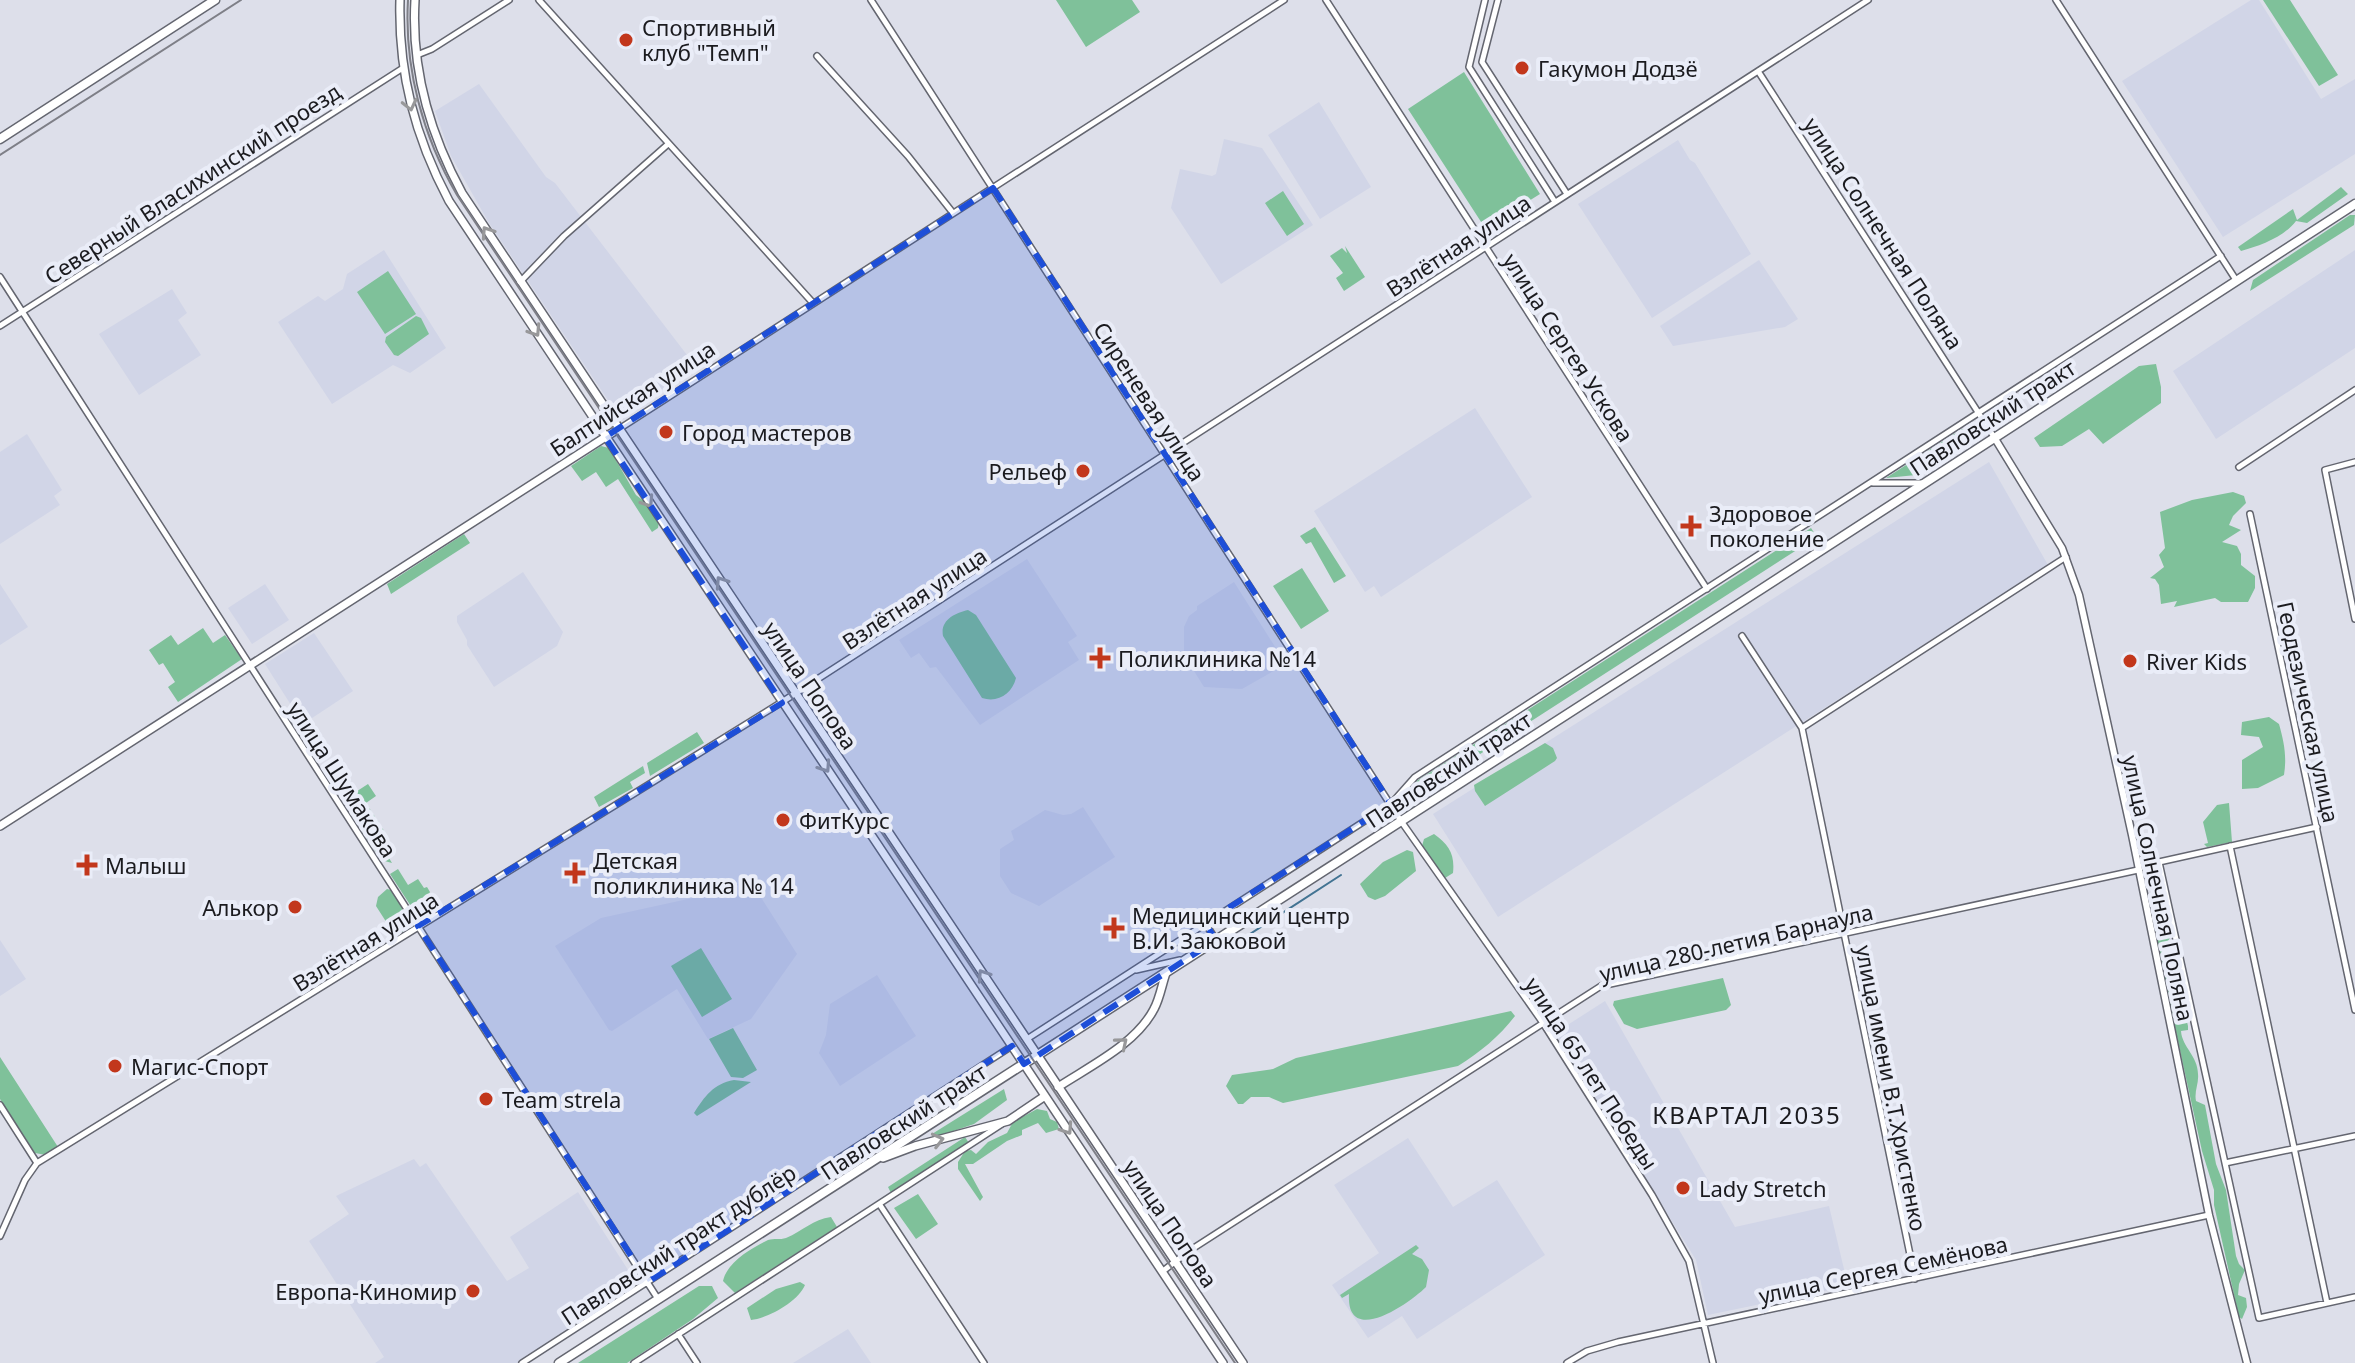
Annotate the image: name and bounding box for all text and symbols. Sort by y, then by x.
place label: Спортивный клуб "Темп" [642,12,776,67]
marker: Спортивный клуб "Темп" [617,31,635,49]
place label: Гакумон Додзё [1538,53,1698,83]
marker: Гакумон Додзё [1513,59,1531,77]
street label: Северный Власихинский проезд [38,75,346,290]
one-way arrow [401,98,418,111]
street label: улица Солнечная Поляна [1798,111,1970,355]
street label: Взлётная улица [1380,187,1536,303]
one-way arrow [482,227,497,241]
street label: улица Сергея Ускова [1497,247,1641,447]
street label: Сиреневая улица [1087,316,1213,486]
one-way arrow [526,322,541,337]
street label: Балтийская улица [544,333,720,463]
street label: Павловский тракт [1903,352,2081,482]
place label: Город мастеров [682,417,852,447]
marker: Город мастеров [657,423,675,441]
place label: Рельеф [989,456,1067,486]
marker: Рельеф [1074,462,1092,480]
one-way arrow [638,493,653,508]
place label: Здоровое поколение [1709,498,1824,553]
marker: Здоровое поколение [1680,515,1702,537]
street label: Взлётная улица [836,540,992,656]
one-way arrow [716,577,731,591]
street label: Геодезическая улица [2271,599,2347,825]
street label: улица Попова [757,615,865,755]
place label: Поликлиника №14 [1118,643,1316,673]
place label: River Kids [2146,646,2247,676]
marker: Поликлиника №14 [1089,647,1111,669]
marker: River Kids [2121,652,2139,670]
street label: улица Шумакова [281,695,405,863]
street label: Павловский тракт [1359,704,1537,834]
street label: улица Солнечная Поляна [2116,752,2202,1024]
one-way arrow [815,759,830,773]
place label: ФитКурс [799,805,890,835]
marker: ФитКурс [774,811,792,829]
place label: Детская поликлиника № 14 [593,845,794,900]
place label: Малыш [105,850,186,880]
marker: Малыш [76,854,98,876]
marker: Детская поликлиника № 14 [564,862,586,884]
street label: Взлётная улица [286,884,444,998]
place label: Алькор [202,892,279,922]
street label: улица 280-летия Барнаула [1596,896,1876,988]
marker: Алькор [286,898,304,916]
place label: Медицинский центр В.И. Заюковой [1132,900,1350,955]
marker: Медицинский центр В.И. Заюковой [1103,917,1125,939]
street label: улица имени В.Т.Христенко [1850,943,1934,1233]
one-way arrow [978,969,993,983]
street label: улица 65 лет Победы [1518,971,1666,1175]
one-way arrow [1113,1038,1127,1053]
place label: Магис-Спорт [131,1051,268,1081]
street label: Павловский тракт [814,1056,992,1186]
marker: Магис-Спорт [106,1057,124,1075]
place label: Team strela [502,1084,621,1114]
marker: Team strela [477,1090,495,1108]
district label: КВАРТАЛ 2035 [1652,1098,1842,1131]
one-way arrow [1057,1121,1072,1135]
one-way arrow [931,1132,945,1149]
street label: улица Попова [1117,1153,1225,1293]
street label: Павловский тракт дублёр [555,1157,801,1331]
place label: Lady Stretch [1699,1173,1827,1203]
marker: Lady Stretch [1674,1179,1692,1197]
street label: улица Сергея Семёнова [1756,1228,2010,1310]
place label: Европа-Киномир [275,1276,457,1306]
marker: Европа-Киномир [464,1282,482,1300]

